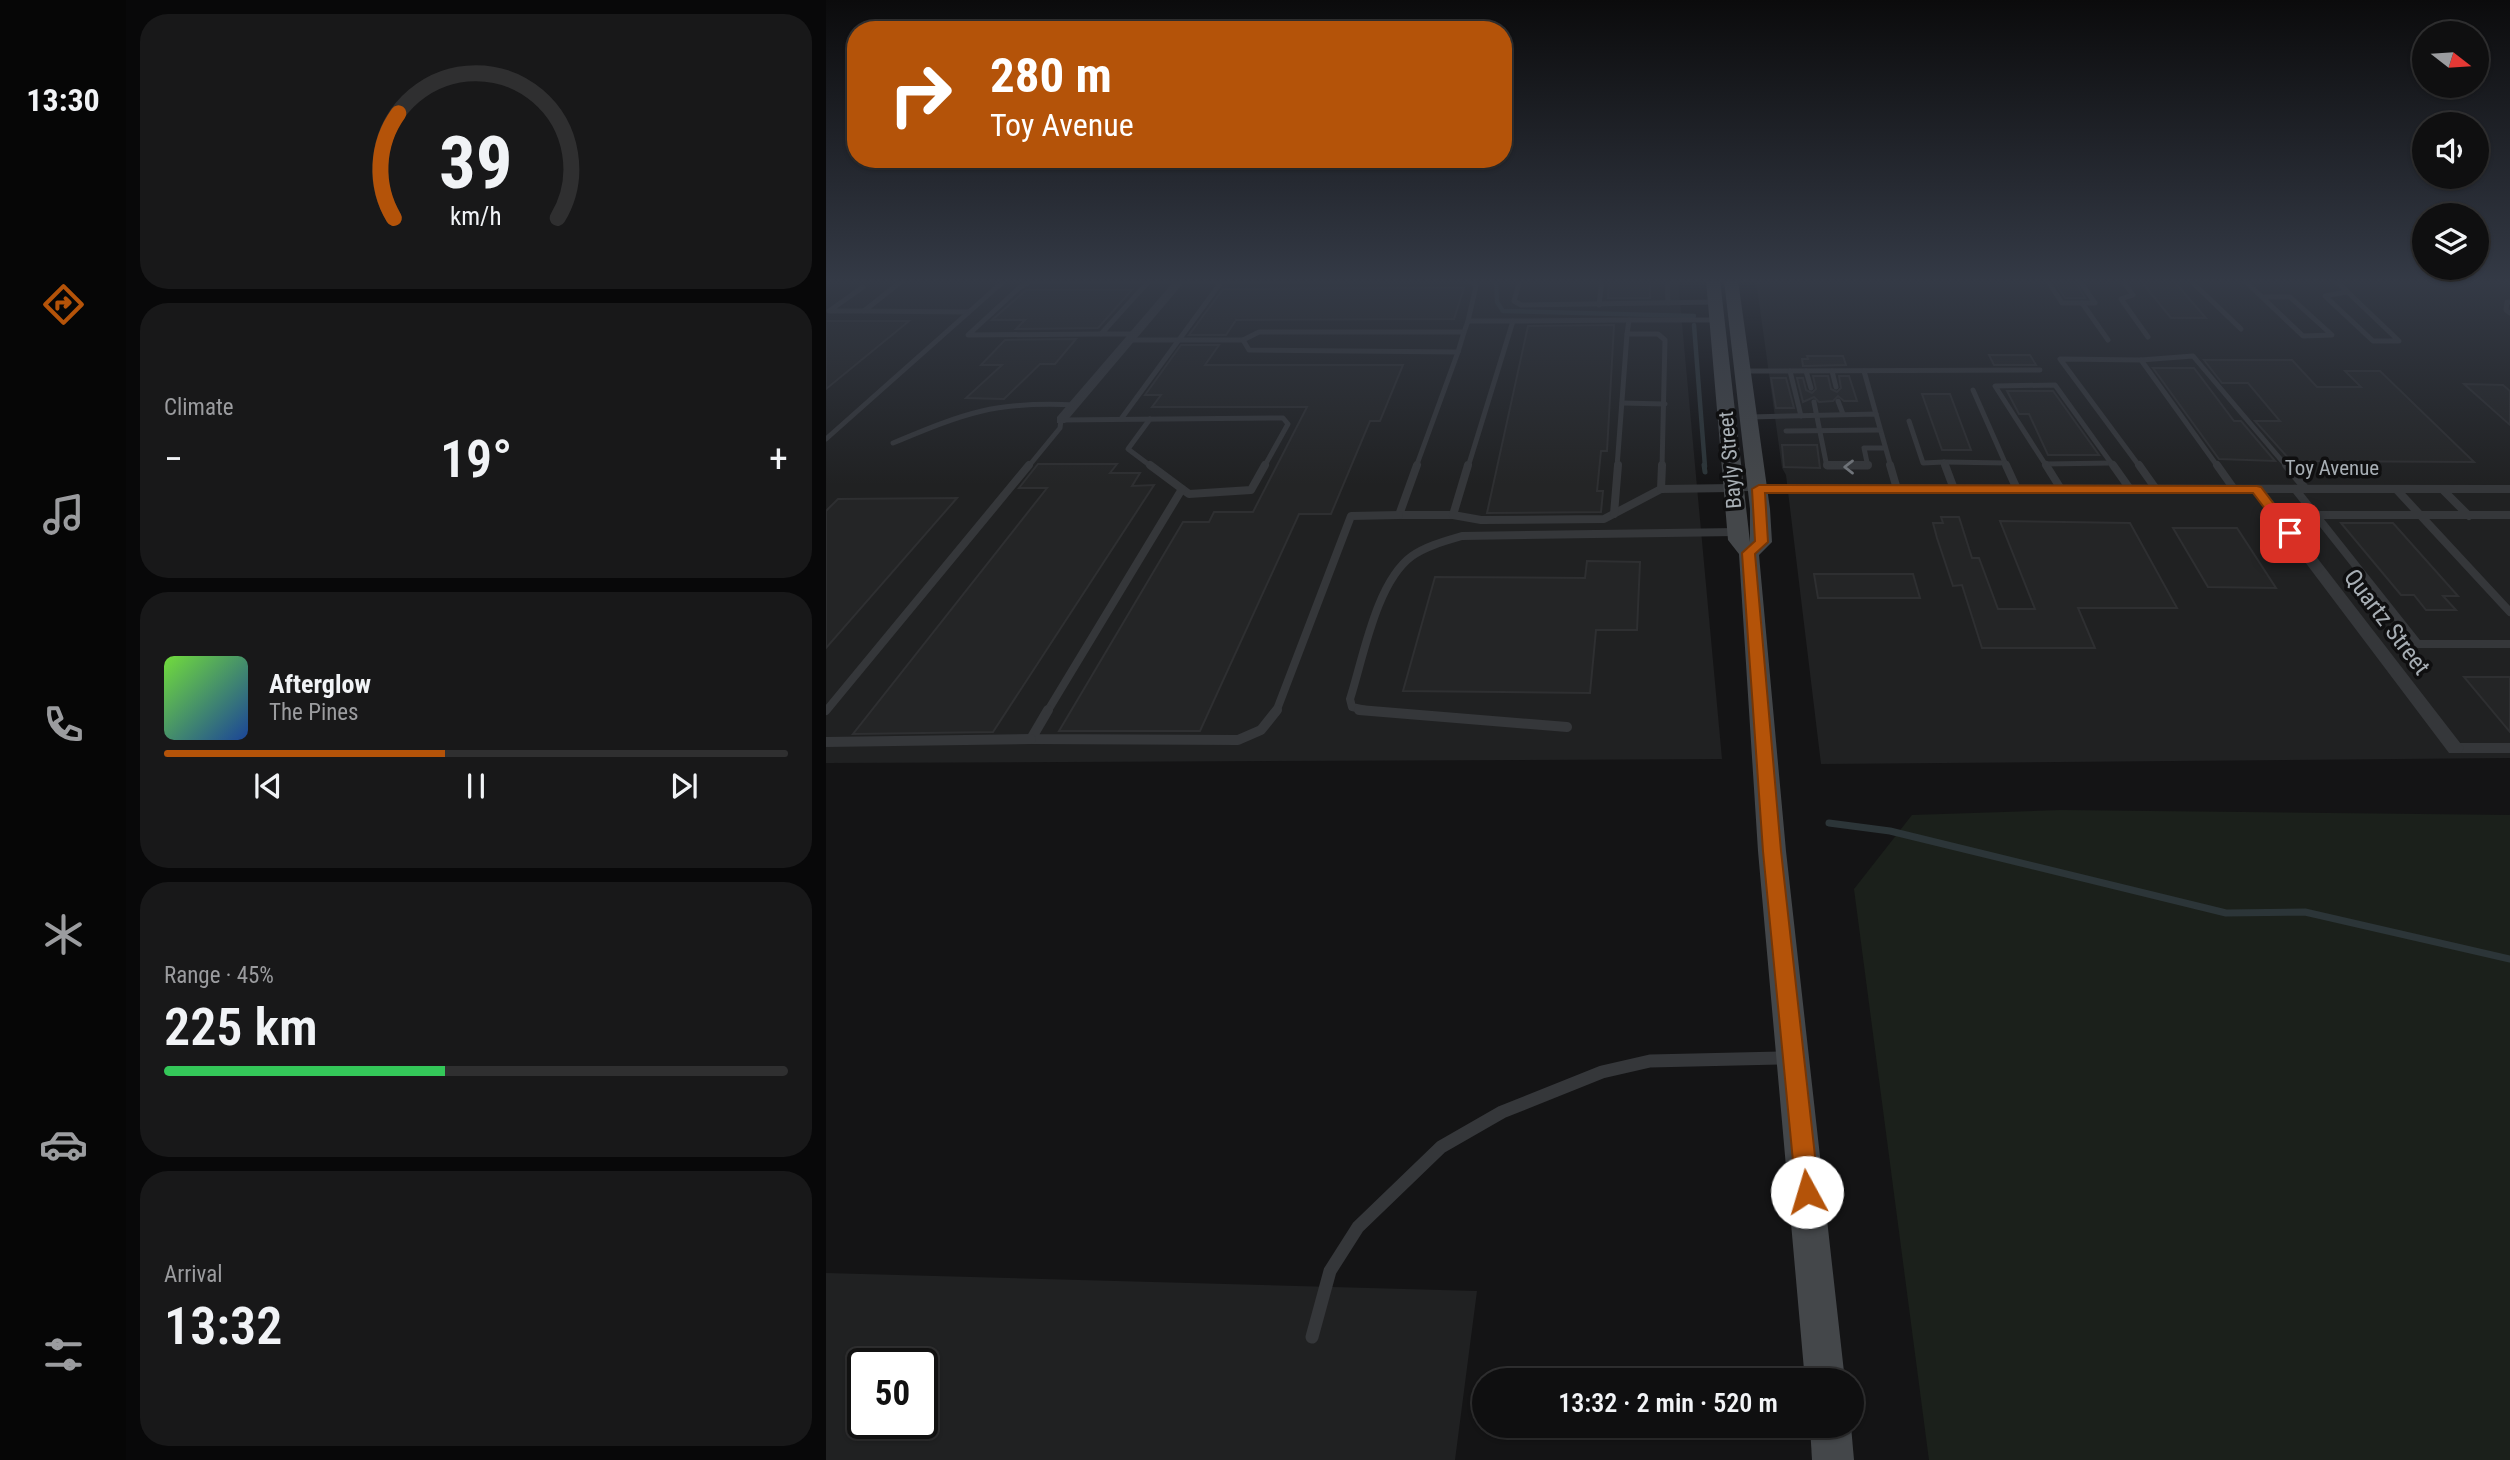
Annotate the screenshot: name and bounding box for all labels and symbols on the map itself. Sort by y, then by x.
north arrow [2412,21,2488,98]
street label: Bayly Street [1714,410,1746,510]
street label: Toy Avenue [2285,456,2379,480]
one-way arrow [1843,459,1854,475]
pin [2260,503,2320,563]
street label: Quartz Street [2338,564,2436,680]
position arrow [1770,1155,1844,1229]
speed limit sign: 50 [847,1348,938,1439]

